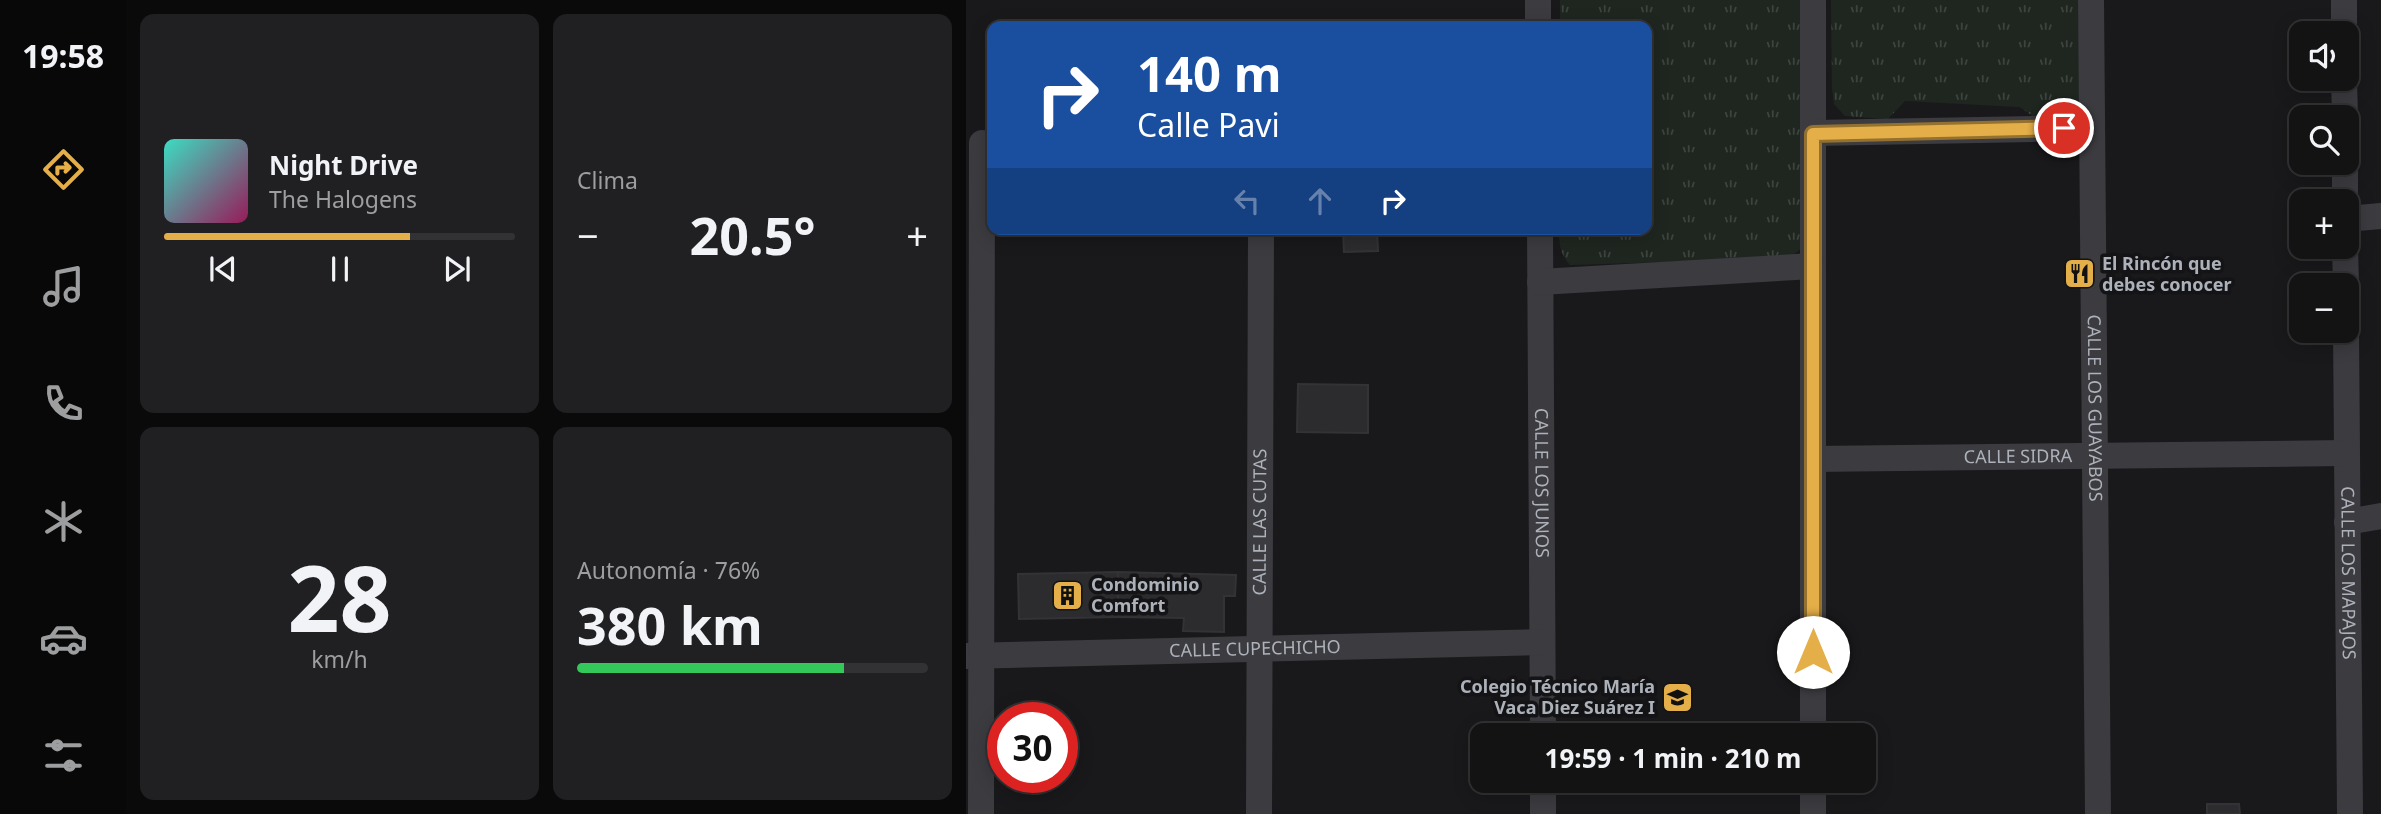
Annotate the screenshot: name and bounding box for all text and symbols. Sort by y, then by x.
map controls [2289,21,2359,343]
button: sound [2289,21,2359,91]
text: 19:58 [22,34,104,77]
text: 140 m [1137,40,1282,106]
icon: right [1022,49,1113,140]
pin [2034,98,2094,158]
text: Calle Pavi [1137,103,1280,146]
button: search [2289,105,2359,175]
icon: arrive [2045,109,2083,147]
icon: directions [39,145,88,194]
text: Night Drive [269,147,418,183]
text: Clima [577,164,638,196]
icon: left [1228,182,1266,220]
icon: ahead [1301,182,1339,220]
icon: right [1374,182,1412,220]
text: The Halogens [269,183,417,215]
button: + [2289,189,2359,259]
text: 20.5° [690,199,815,270]
text: − [577,209,599,261]
text: + [906,209,928,261]
icon: previous [204,250,242,288]
icon: pause [321,250,359,288]
icon: next [438,250,476,288]
place label: El Rincón que debes conocer [2102,251,2232,296]
restaurant icon: El Rincón que debes conocer [2062,257,2096,291]
icon: music [39,262,88,311]
button: − [2289,273,2359,343]
street label: CALLE LOS GUAYABOS [2083,314,2108,502]
icon: phone [39,379,88,428]
street label: CALLE LOS JUNOS [1530,408,1555,558]
street label: CALLE SIDRA [1964,443,2073,468]
street label: CALLE LAS CUTAS [1247,448,1271,595]
street label: CALLE LOS MAPAJOS [2336,486,2362,660]
icon: climate [39,497,88,546]
text: 28 [287,535,392,659]
text: Autonomía · 76% [577,554,760,586]
place label: Condominio Comfort [1091,572,1199,617]
building icon: Condominio Comfort [1051,578,1085,612]
text: 380 km [577,589,763,660]
icon: car [39,614,88,663]
position arrow [1776,615,1850,689]
street label: CALLE CUPECHICHO [1169,634,1341,662]
text: km/h [311,643,368,675]
place label: Colegio Técnico María Vaca Diez Suárez I [1460,674,1655,719]
school or university icon: Colegio Técnico María Vaca Diez Suárez I [1661,680,1695,714]
speed limit sign: 30 [987,702,1078,793]
icon: filters [39,731,88,780]
text: 19:59 · 1 min · 210 m [1545,740,1801,776]

